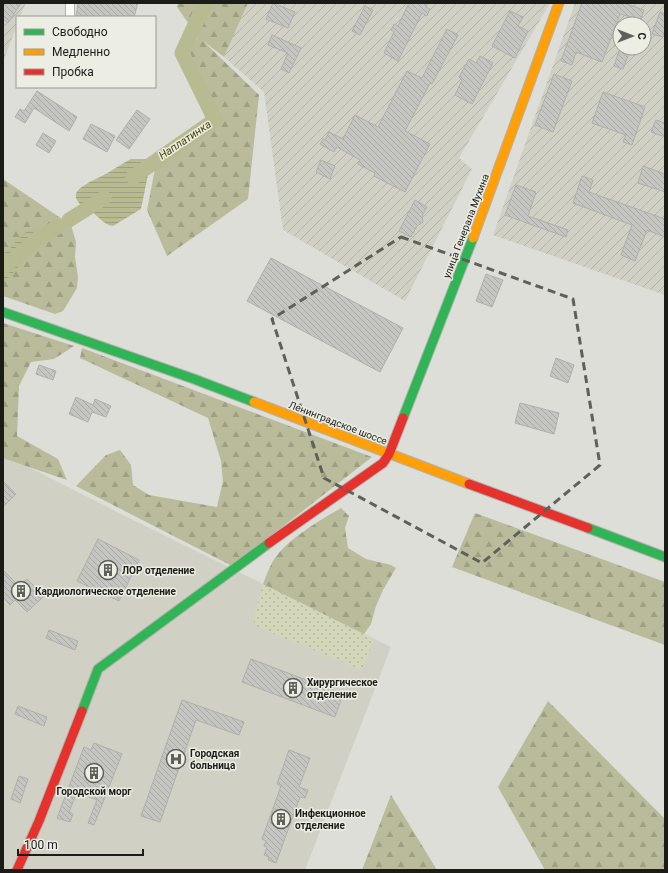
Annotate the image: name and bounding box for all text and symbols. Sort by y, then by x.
legend [16,16,156,88]
north arrow [612,16,652,56]
text: Свободно [52,25,108,39]
text: С [635,32,648,40]
text: Медленно [52,45,110,59]
text: Пробка [52,65,94,79]
water label: Наплатинка [156,118,214,162]
street label: улица Генерала Мухина [441,172,491,280]
street label: Ленинградское шоссе [287,399,389,447]
building icon: ЛОР отделение [97,559,119,581]
place label: ЛОР отделение [122,565,195,576]
building icon: Кардиологическое отделение [10,580,32,602]
place label: Кардиологическое отделение [35,586,176,597]
building icon: Хирургическое отделение [282,677,304,699]
place label: Хирургическое отделение [307,677,378,700]
hospital icon: Городская больница [165,748,187,770]
place label: Городская больница [190,748,239,771]
building icon: Городской морг [83,762,105,784]
place label: Городской морг [56,786,132,797]
building icon: Инфекционное отделение [270,808,292,830]
place label: Инфекционное отделение [295,808,366,831]
scale bar [18,831,143,857]
text: 100 m [24,838,58,852]

